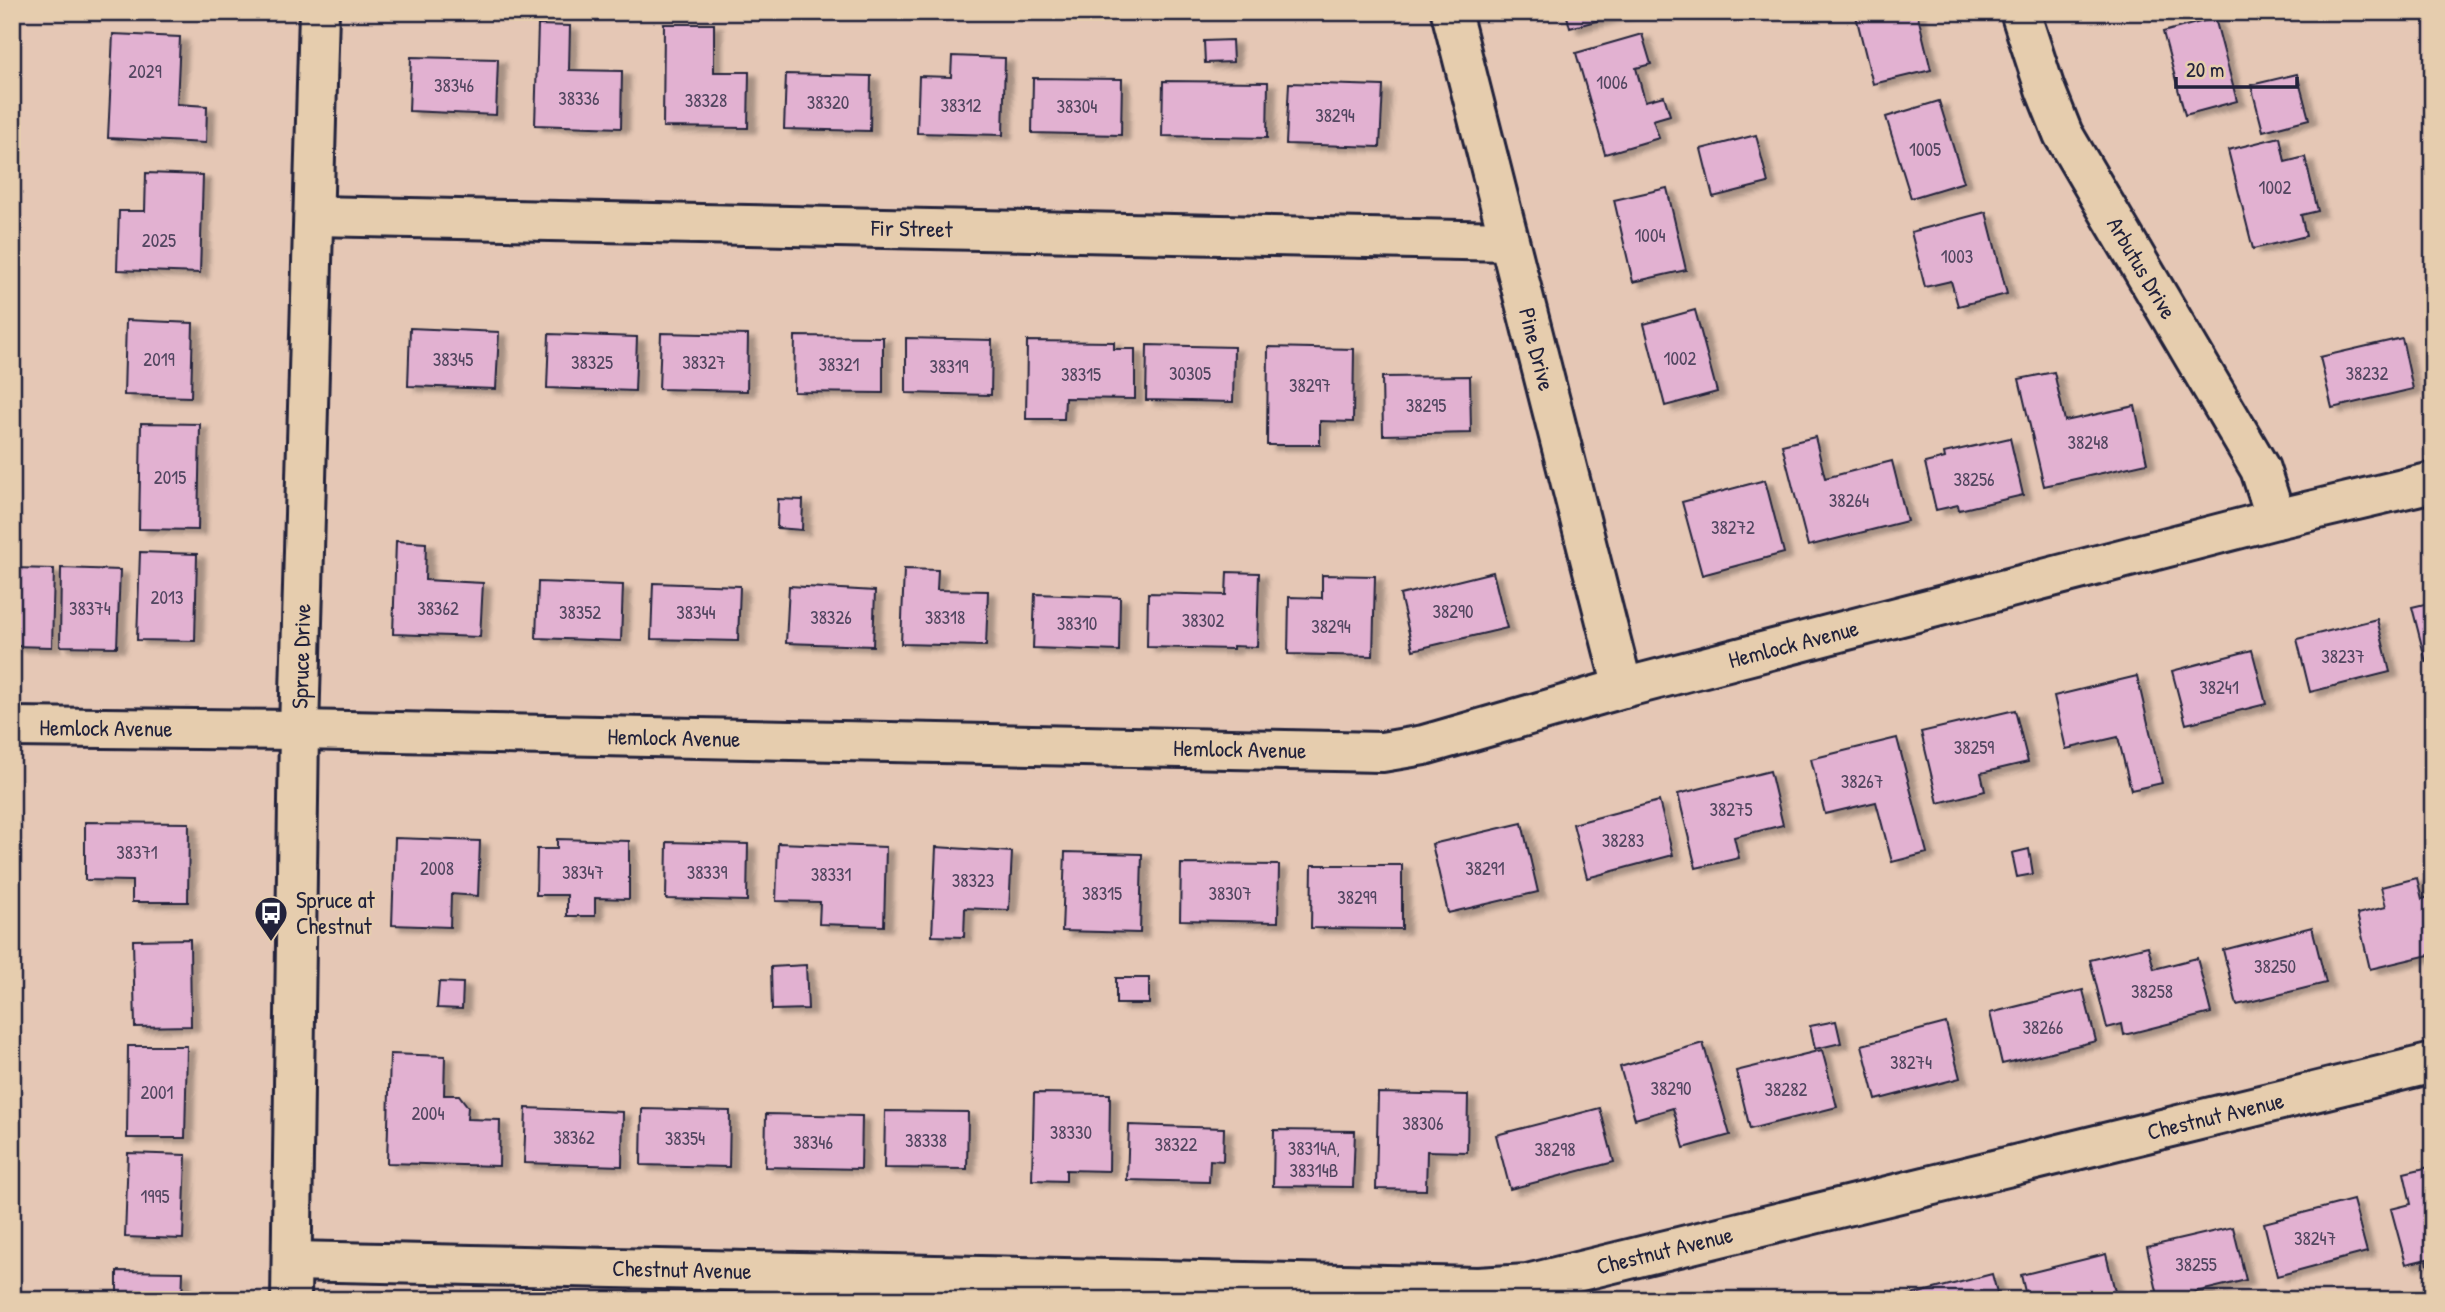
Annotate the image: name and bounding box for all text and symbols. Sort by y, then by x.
scale bar [2176,46,2296,90]
text: 20 m [2186,55,2224,84]
house number: 2029 [128,58,162,84]
house number: 1006 [1596,69,1628,95]
house number: 38346 [434,72,474,98]
house number: 38336 [558,85,600,111]
house number: 38328 [685,87,727,113]
house number: 38320 [807,89,849,115]
house number: 38312 [940,92,982,118]
house number: 38304 [1057,93,1097,119]
house number: 38294 [1315,102,1355,128]
house number: 1005 [1909,136,1941,162]
house number: 1002 [2259,174,2292,200]
street label: Arbutus Drive [2100,211,2184,325]
street label: Fir Street [870,212,954,244]
house number: 1004 [1634,222,1666,248]
house number: 2025 [142,227,176,253]
house number: 1003 [1941,243,1973,269]
street label: Pine Drive [1512,304,1563,394]
house number: 1002 [1664,345,1697,371]
house number: 2019 [143,346,175,372]
house number: 38345 [433,346,473,372]
house number: 38325 [571,349,613,375]
house number: 38327 [682,349,726,375]
house number: 38321 [818,351,860,377]
house number: 38319 [929,353,969,379]
house number: 30305 [1169,360,1211,386]
house number: 38232 [2345,360,2389,386]
house number: 38315 [1061,361,1101,387]
house number: 38297 [1289,372,1331,398]
house number: 38295 [1406,392,1446,418]
house number: 38248 [2068,429,2108,455]
house number: 2015 [154,464,186,490]
house number: 38256 [1953,466,1995,492]
house number: 38264 [1829,487,1869,513]
house number: 38272 [1711,514,1755,540]
house number: 2013 [151,584,183,610]
house number: 38374 [69,595,111,621]
house number: 38362 [417,595,459,621]
house number: 38290 [1432,598,1474,624]
house number: 38352 [559,599,601,625]
house number: 38344 [676,599,716,625]
street label: Spruce Drive [284,603,318,709]
house number: 38326 [810,604,852,630]
house number: 38318 [925,604,965,630]
house number: 38302 [1182,607,1224,633]
house number: 38310 [1057,610,1097,636]
street label: Hemlock Avenue [1725,612,1862,675]
house number: 38294 [1311,613,1351,639]
house number: 38237 [2321,643,2365,669]
house number: 38241 [2199,674,2239,700]
street label: Hemlock Avenue [39,711,173,744]
street label: Hemlock Avenue [607,720,741,754]
street label: Hemlock Avenue [1173,732,1307,765]
house number: 38259 [1954,734,1994,760]
house number: 38267 [1841,768,1883,794]
house number: 38275 [1709,796,1753,822]
house number: 38283 [1602,827,1644,853]
house number: 38371 [116,839,158,865]
house number: 2008 [420,855,454,881]
house number: 38291 [1465,855,1505,881]
house number: 38347 [562,859,604,885]
house number: 38339 [687,859,727,885]
house number: 38331 [811,861,851,887]
house number: 38323 [952,867,994,893]
house number: 38315 [1082,880,1122,906]
house number: 38307 [1208,880,1252,906]
place label: Spruce at Chestnut [296,884,376,941]
house number: 38299 [1337,884,1377,910]
bus stop icon: Spruce at Chestnut [252,894,290,943]
house number: 38250 [2254,953,2296,979]
house number: 38258 [2131,978,2173,1004]
house number: 38266 [2023,1014,2063,1040]
house number: 38274 [1890,1049,1932,1075]
house number: 38290 [1650,1075,1692,1101]
house number: 38282 [1765,1076,1807,1102]
house number: 2001 [141,1079,174,1105]
street label: Chestnut Avenue [2144,1084,2287,1147]
house number: 2004 [411,1100,445,1126]
house number: 38306 [1402,1110,1444,1136]
house number: 38330 [1050,1119,1092,1145]
house number: 38362 [553,1124,595,1150]
house number: 38354 [665,1125,705,1151]
house number: 38338 [905,1127,947,1153]
house number: 38346 [793,1129,833,1155]
house number: 38322 [1154,1131,1198,1157]
house number: 38314A, 38314B [1288,1135,1340,1183]
house number: 38298 [1535,1136,1575,1162]
house number: 1995 [141,1183,169,1209]
street label: Chestnut Avenue [1593,1218,1736,1282]
house number: 38247 [2294,1225,2336,1251]
house number: 38255 [2175,1251,2217,1277]
street label: Chestnut Avenue [612,1252,752,1286]

